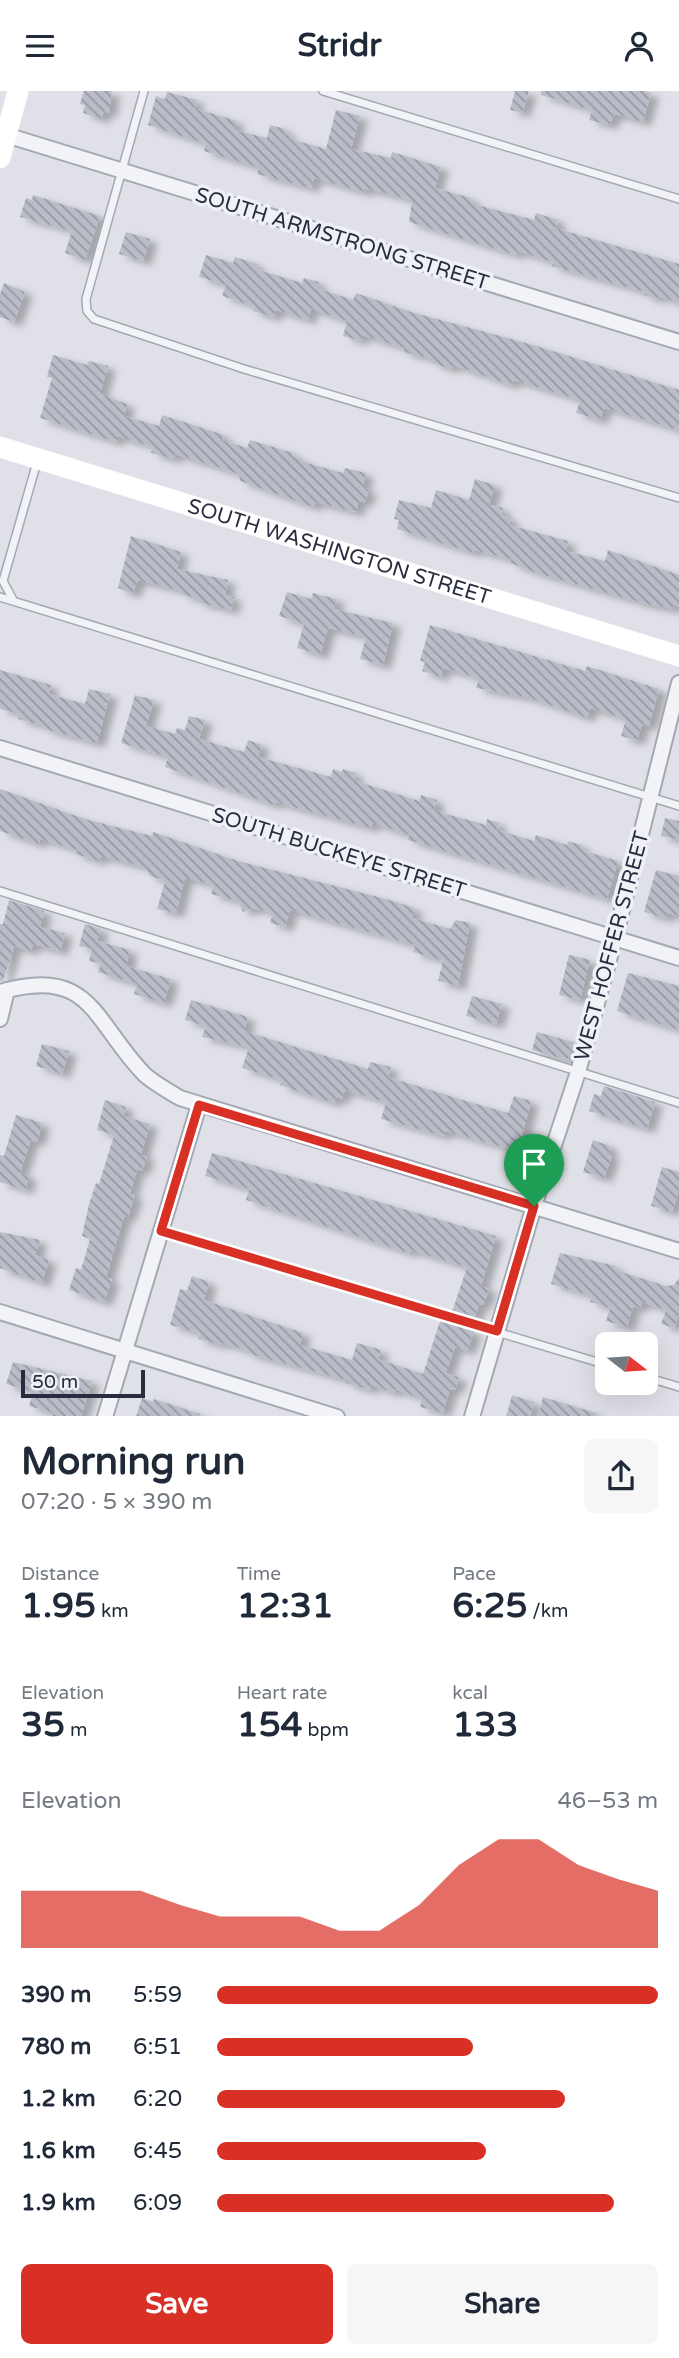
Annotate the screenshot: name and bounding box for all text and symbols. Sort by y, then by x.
icon: menu [21,27,59,65]
text: Stridr [298,27,381,65]
icon: person [620,27,658,65]
street label: SOUTH ARMSTRONG STREET [192,182,492,296]
street label: SOUTH WASHINGTON STREET [185,493,494,610]
street label: SOUTH BUCKEYE STREET [209,802,469,904]
street label: WEST HOFFER STREET [569,828,655,1064]
pin [504,1134,564,1206]
icon: arrive [515,1145,553,1183]
north arrow [595,1332,658,1395]
map controls [595,1332,658,1395]
scale bar [21,1367,145,1399]
text: 50 m [32,1371,78,1393]
text: Morning run [21,1439,245,1485]
button: share [584,1439,658,1513]
text: 07:20 · 5 × 390 m [21,1488,212,1516]
text: Distance [21,1563,99,1585]
text: Time [237,1563,281,1585]
text: Pace [452,1563,496,1585]
text: 1.95 [21,1585,96,1627]
text: 12:31 [237,1585,334,1627]
text: 6:25 [452,1585,527,1627]
text: km [96,1600,129,1622]
text: /km [527,1600,569,1622]
text: Elevation [21,1682,104,1704]
text: Heart rate [237,1682,327,1704]
text: kcal [452,1682,488,1704]
text: 35 [21,1704,65,1746]
text: 154 [237,1704,303,1746]
text: 133 [452,1704,518,1746]
text: m [65,1719,87,1741]
text: bpm [303,1719,349,1741]
text: Elevation [21,1787,122,1815]
text: 46–53 m [557,1787,658,1815]
text: 390 m [21,1981,91,2009]
text: 5:59 [133,1981,182,2009]
text: 780 m [21,2033,91,2061]
text: 6:51 [133,2033,182,2061]
text: 1.2 km [21,2085,96,2113]
text: 6:20 [133,2085,182,2113]
text: 1.6 km [21,2137,96,2165]
text: 6:45 [133,2137,182,2165]
text: 1.9 km [21,2189,96,2217]
text: 6:09 [133,2189,182,2217]
button: Save [21,2264,333,2344]
button: Share [347,2264,658,2344]

